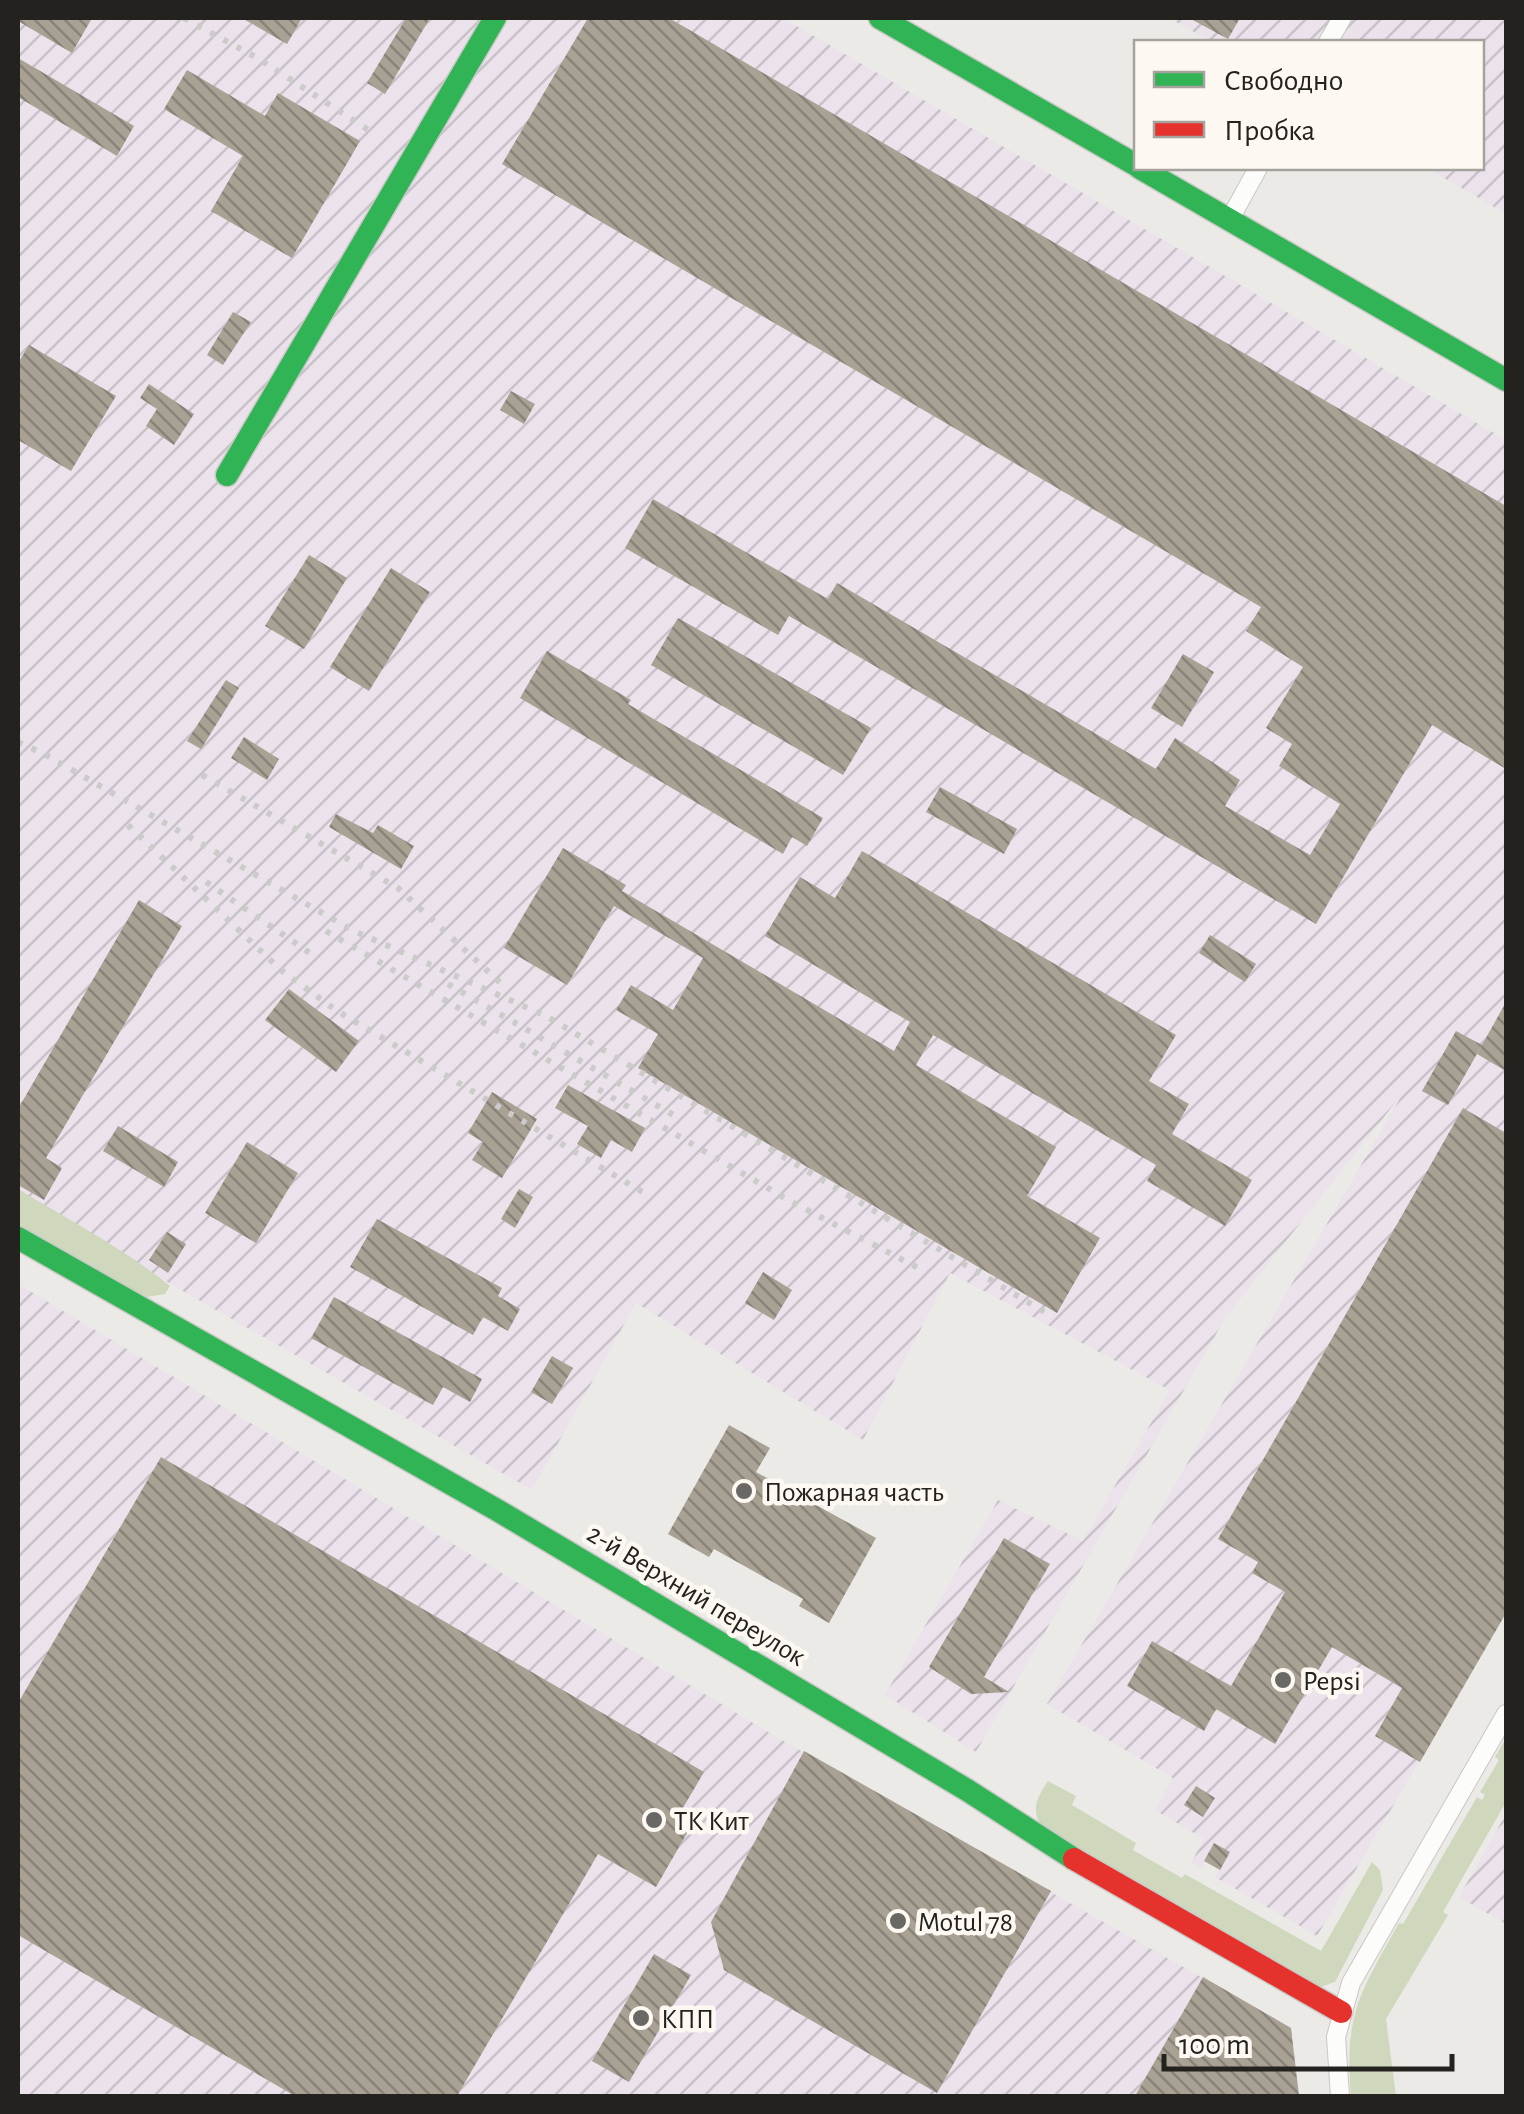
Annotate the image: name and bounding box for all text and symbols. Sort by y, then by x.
legend [1134,40,1484,170]
text: Свободно [1224,66,1343,96]
text: Пробка [1224,116,1315,146]
place label: Пожарная часть [764,1479,944,1507]
marker: Пожарная часть [733,1480,755,1502]
street label: 2-й Верхний переулок [582,1520,810,1672]
place label: Pepsi [1303,1668,1361,1696]
marker: Pepsi [1272,1669,1294,1691]
place label: ТК Кит [674,1808,750,1836]
marker: ТК Кит [643,1809,665,1831]
place label: Motul 78 [918,1909,1013,1937]
marker: Motul 78 [887,1910,909,1932]
place label: КПП [661,2006,714,2034]
marker: КПП [630,2007,652,2029]
scale bar [1164,2009,1452,2071]
text: 100 m [1179,2030,1250,2060]

